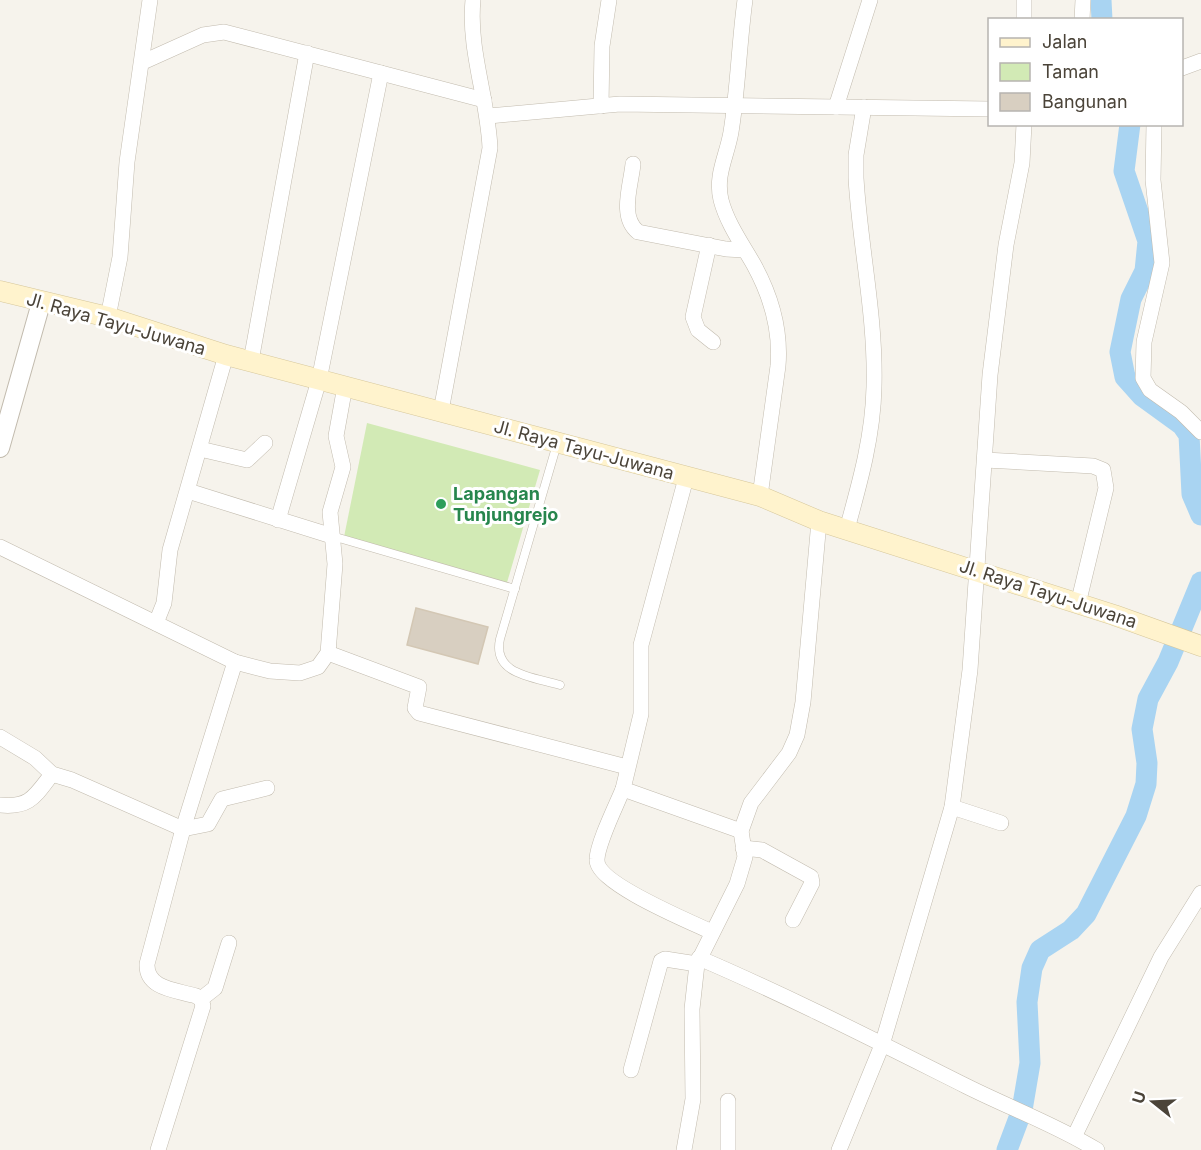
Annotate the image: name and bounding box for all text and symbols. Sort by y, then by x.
legend [988,18,1183,126]
text: Jalan [1042,31,1087,52]
text: Taman [1042,61,1099,82]
text: Bangunan [1042,91,1128,112]
street label: Jl. Raya Tayu-Juwana [24,288,208,359]
street label: Jl. Raya Tayu-Juwana [492,415,676,484]
place label: Lapangan Tunjungrejo [453,483,558,525]
marker: Lapangan Tunjungrejo [434,497,448,511]
street label: Jl. Raya Tayu-Juwana [957,555,1140,632]
north arrow [1123,1072,1183,1132]
text: U [1127,1089,1150,1106]

